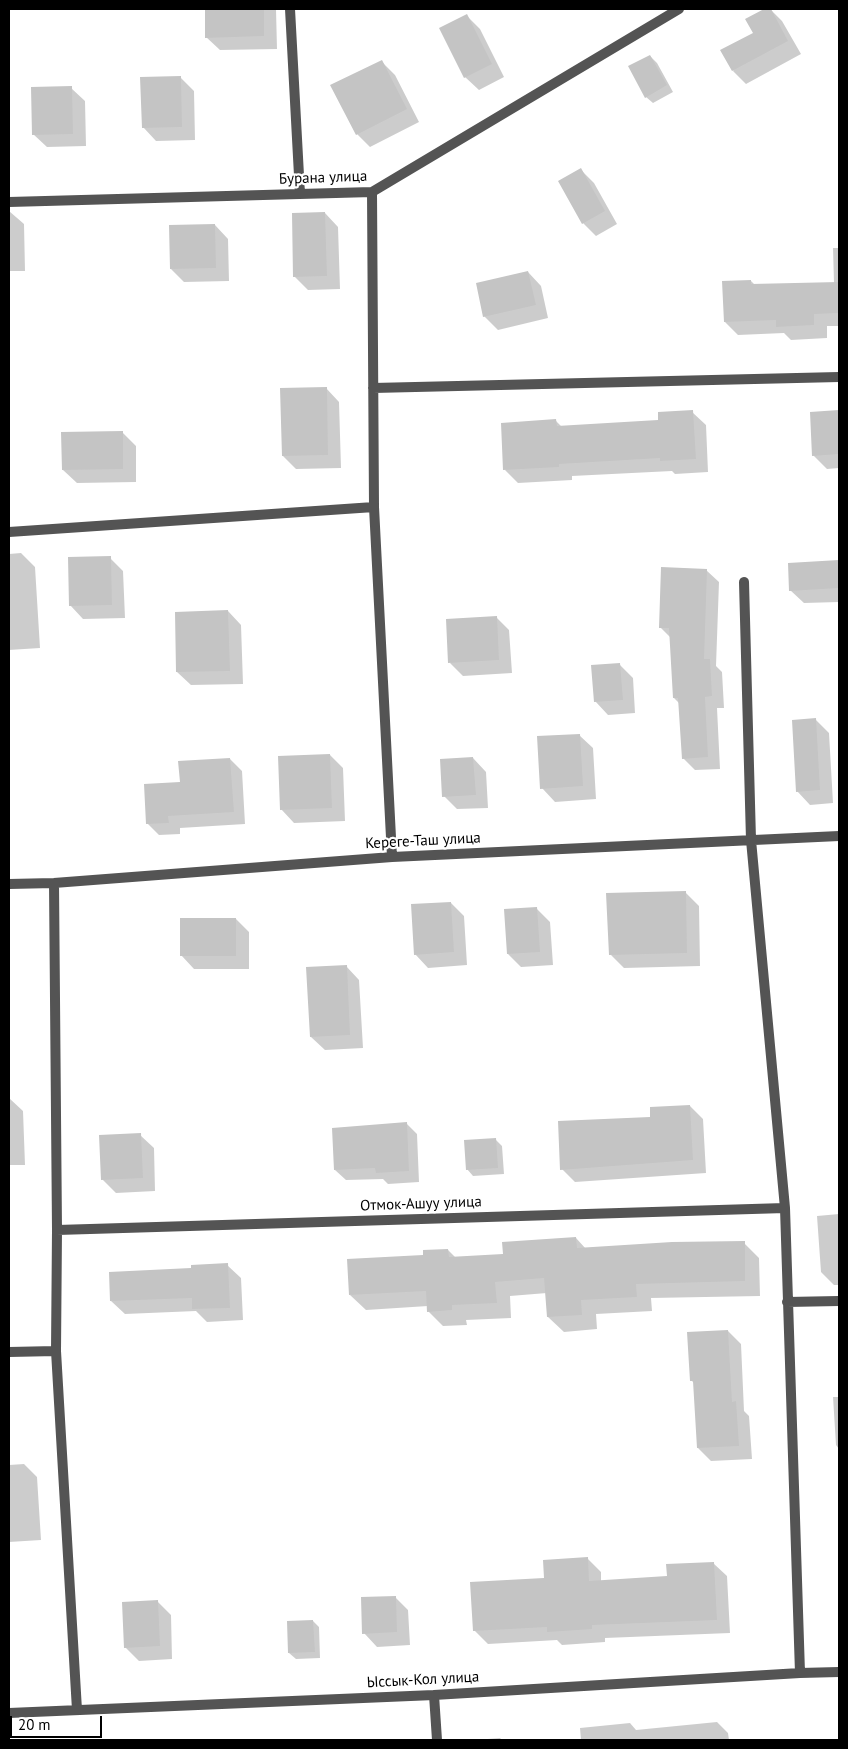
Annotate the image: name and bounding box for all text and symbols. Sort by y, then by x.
street label: Бурана улица [278,167,368,189]
street label: Кереге-Таш улица [365,829,481,853]
street label: Отмок-Ашуу улица [360,1193,482,1215]
street label: Ыссык-Кол улица [366,1668,480,1692]
scale bar [12,1706,105,1738]
text: 20 m [18,1715,51,1734]

